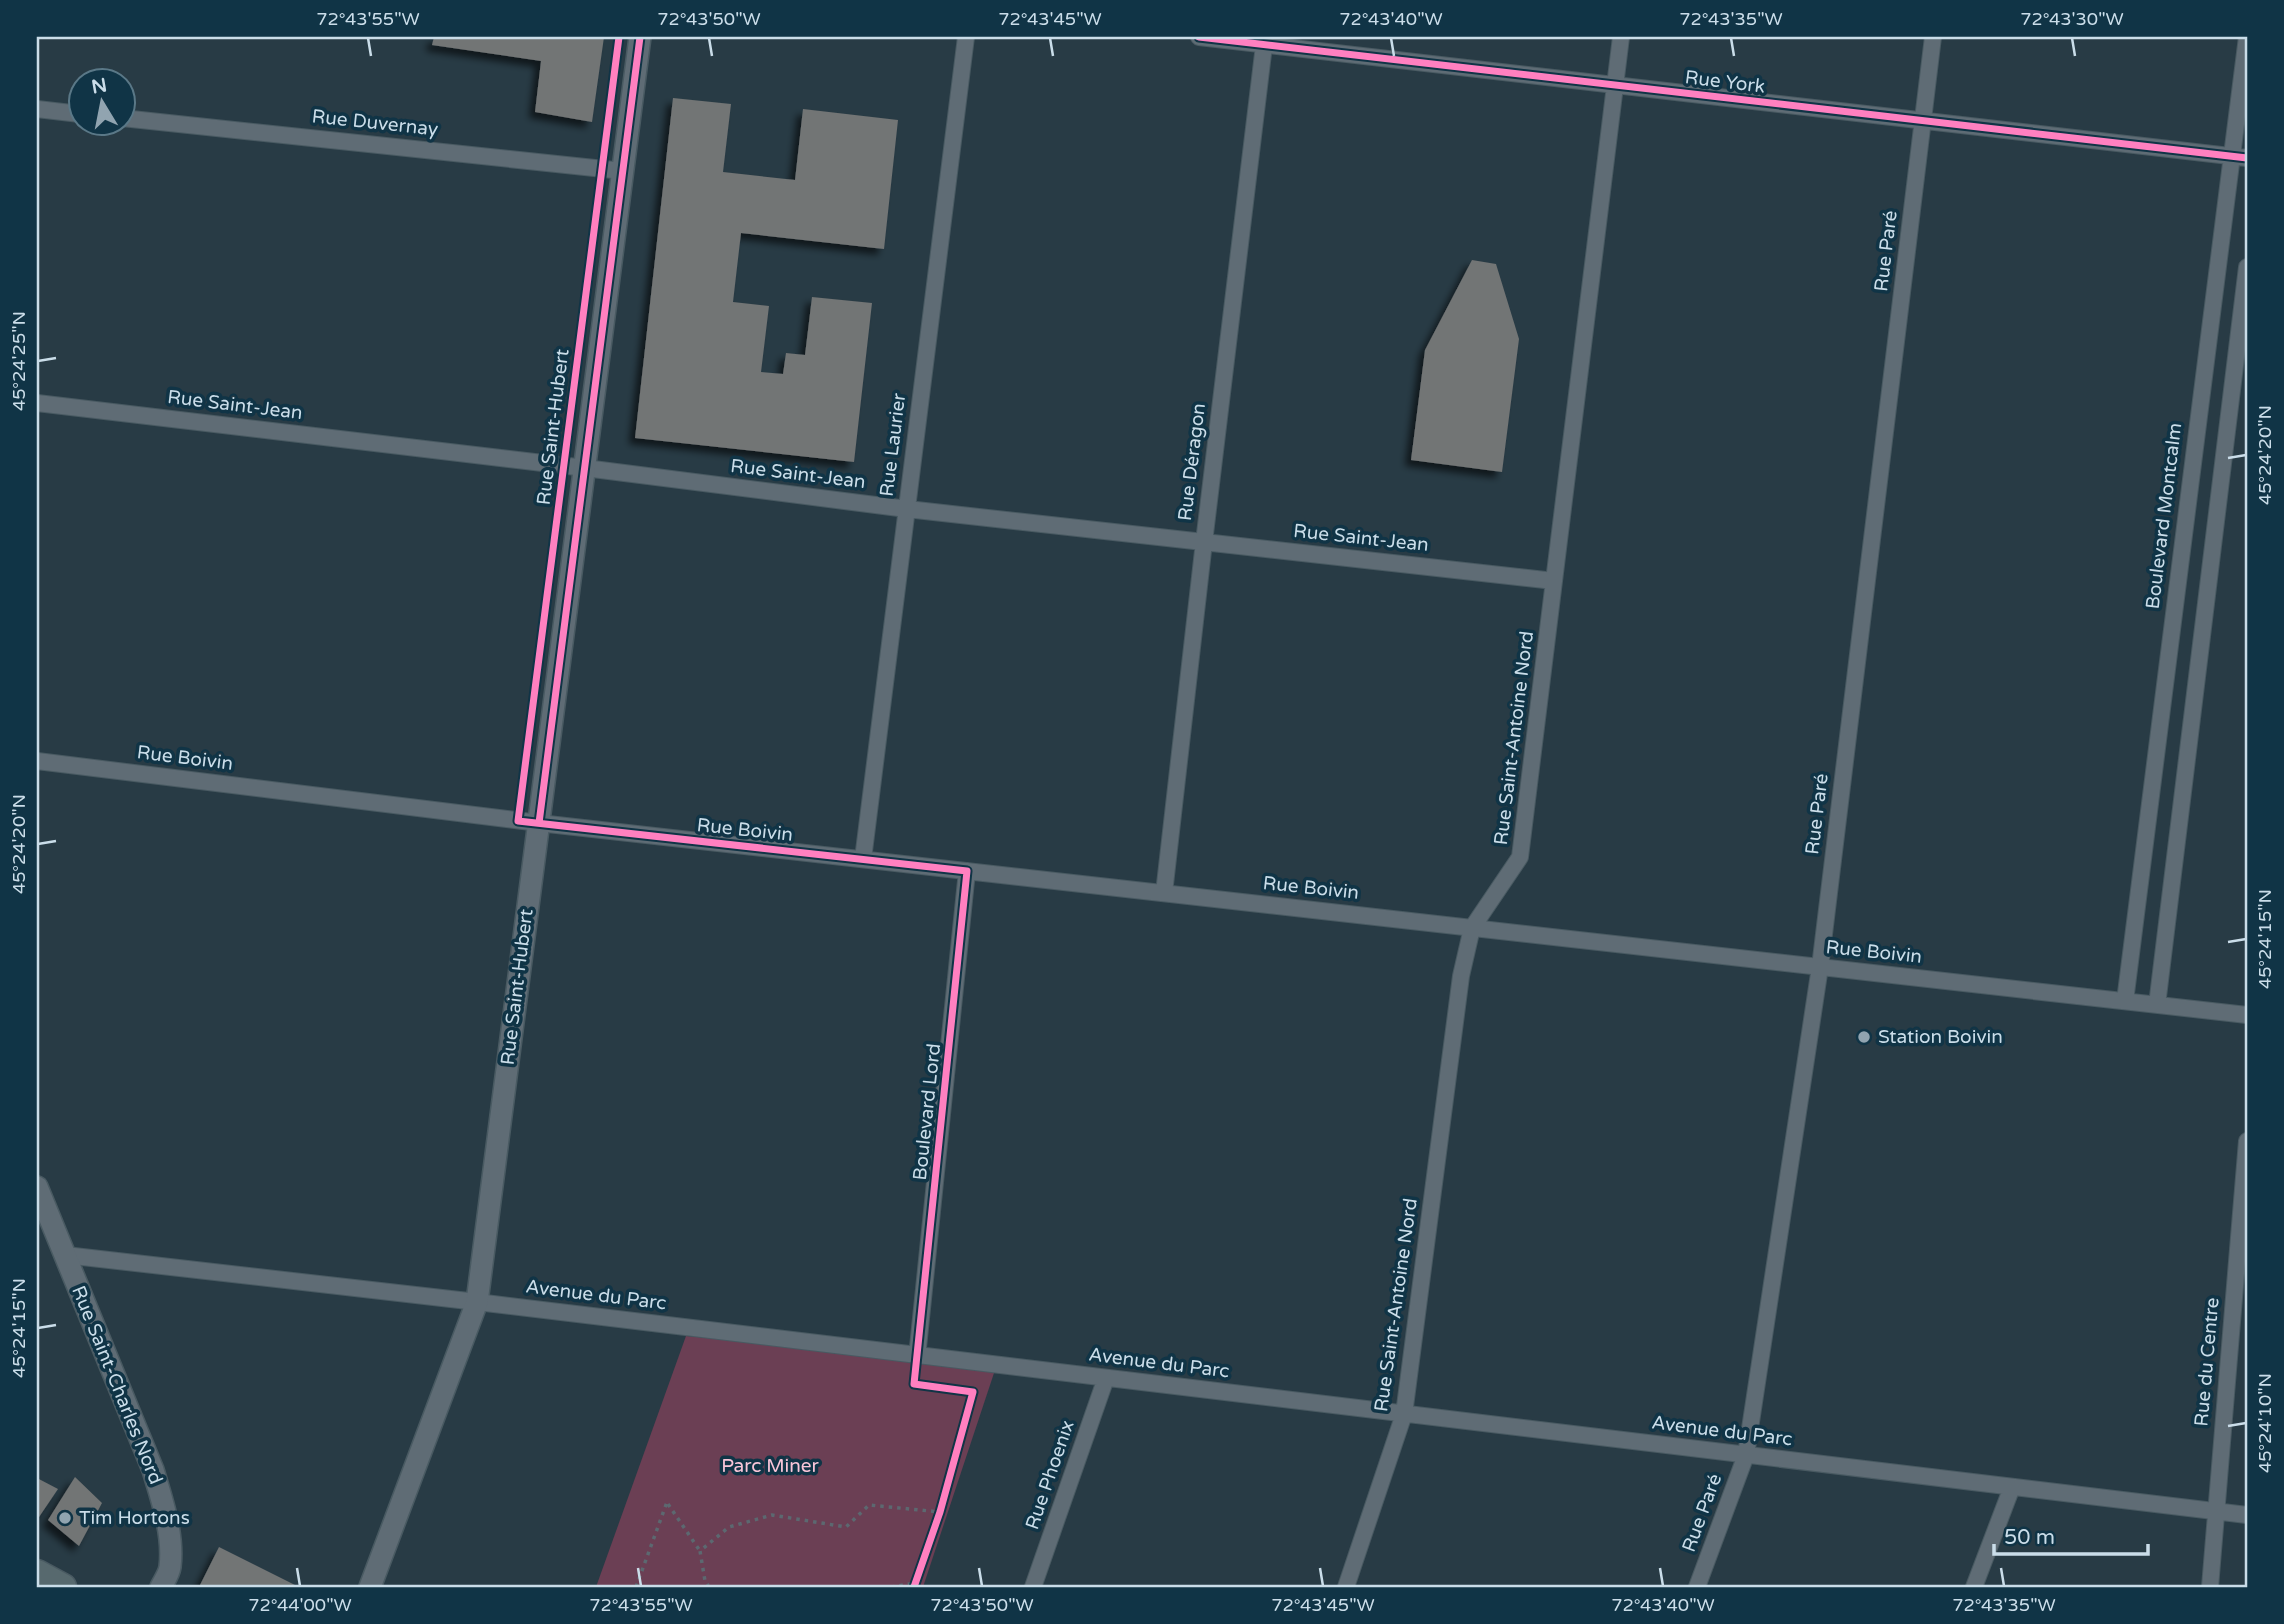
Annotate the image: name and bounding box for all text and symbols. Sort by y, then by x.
text: 72°43'55"W [316,8,420,30]
text: 72°43'50"W [657,8,761,30]
text: 72°43'45"W [998,8,1102,30]
text: 72°43'40"W [1339,8,1443,30]
text: 72°43'35"W [1679,8,1783,30]
text: 72°43'30"W [2020,8,2124,30]
north arrow [66,66,136,136]
street label: Rue York [1684,66,1766,98]
text: N [90,74,109,98]
street label: Rue Duvernay [311,105,439,141]
street label: Rue Paré [1870,209,1902,293]
text: 45°24'25"N [8,311,30,411]
street label: Rue Saint-Hubert [533,348,573,506]
street label: Rue Saint-Jean [166,386,304,424]
street label: Rue Laurier [876,391,910,498]
street label: Rue Déragon [1174,402,1210,522]
text: 45°24'20"N [2254,405,2276,505]
street label: Boulevard Montcalm [2142,422,2186,610]
street label: Rue Saint-Jean [729,455,867,493]
street label: Rue Saint-Jean [1292,520,1430,556]
street label: Rue Saint-Antoine Nord [1490,630,1538,846]
street label: Rue Boivin [136,741,234,775]
street label: Rue Paré [1801,772,1833,856]
text: 45°24'20"N [8,794,30,894]
street label: Rue Boivin [696,814,794,846]
street label: Rue Boivin [1262,872,1360,904]
text: 45°24'15"N [2254,889,2276,989]
street label: Rue Saint-Hubert [497,908,537,1066]
street label: Rue Boivin [1825,936,1923,968]
place label: Station Boivin [1878,1026,2003,1048]
marker: Station Boivin [1856,1029,1872,1045]
street label: Boulevard Lord [909,1042,945,1182]
street label: Rue Saint-Antoine Nord [1370,1197,1422,1413]
street label: Avenue du Parc [524,1275,668,1315]
text: 45°24'15"N [8,1278,30,1378]
street label: Rue Saint-Charles Nord [67,1283,167,1487]
street label: Rue du Centre [2190,1297,2224,1427]
street label: Avenue du Parc [1087,1343,1231,1383]
text: 45°24'10"N [2254,1373,2276,1473]
street label: Avenue du Parc [1650,1411,1794,1451]
street label: Rue Phoenix [1021,1418,1079,1532]
park label: Parc Miner [721,1455,819,1477]
street label: Rue Paré [1678,1471,1726,1555]
place label: Tim Hortons [79,1507,190,1529]
marker: Tim Hortons [57,1510,73,1526]
scale bar [1994,1512,2148,1556]
text: 50 m [2004,1525,2055,1550]
text: 72°44'00"W [248,1594,352,1616]
text: 72°43'55"W [589,1594,693,1616]
text: 72°43'50"W [930,1594,1034,1616]
text: 72°43'45"W [1271,1594,1375,1616]
text: 72°43'40"W [1611,1594,1715,1616]
text: 72°43'35"W [1952,1594,2056,1616]

